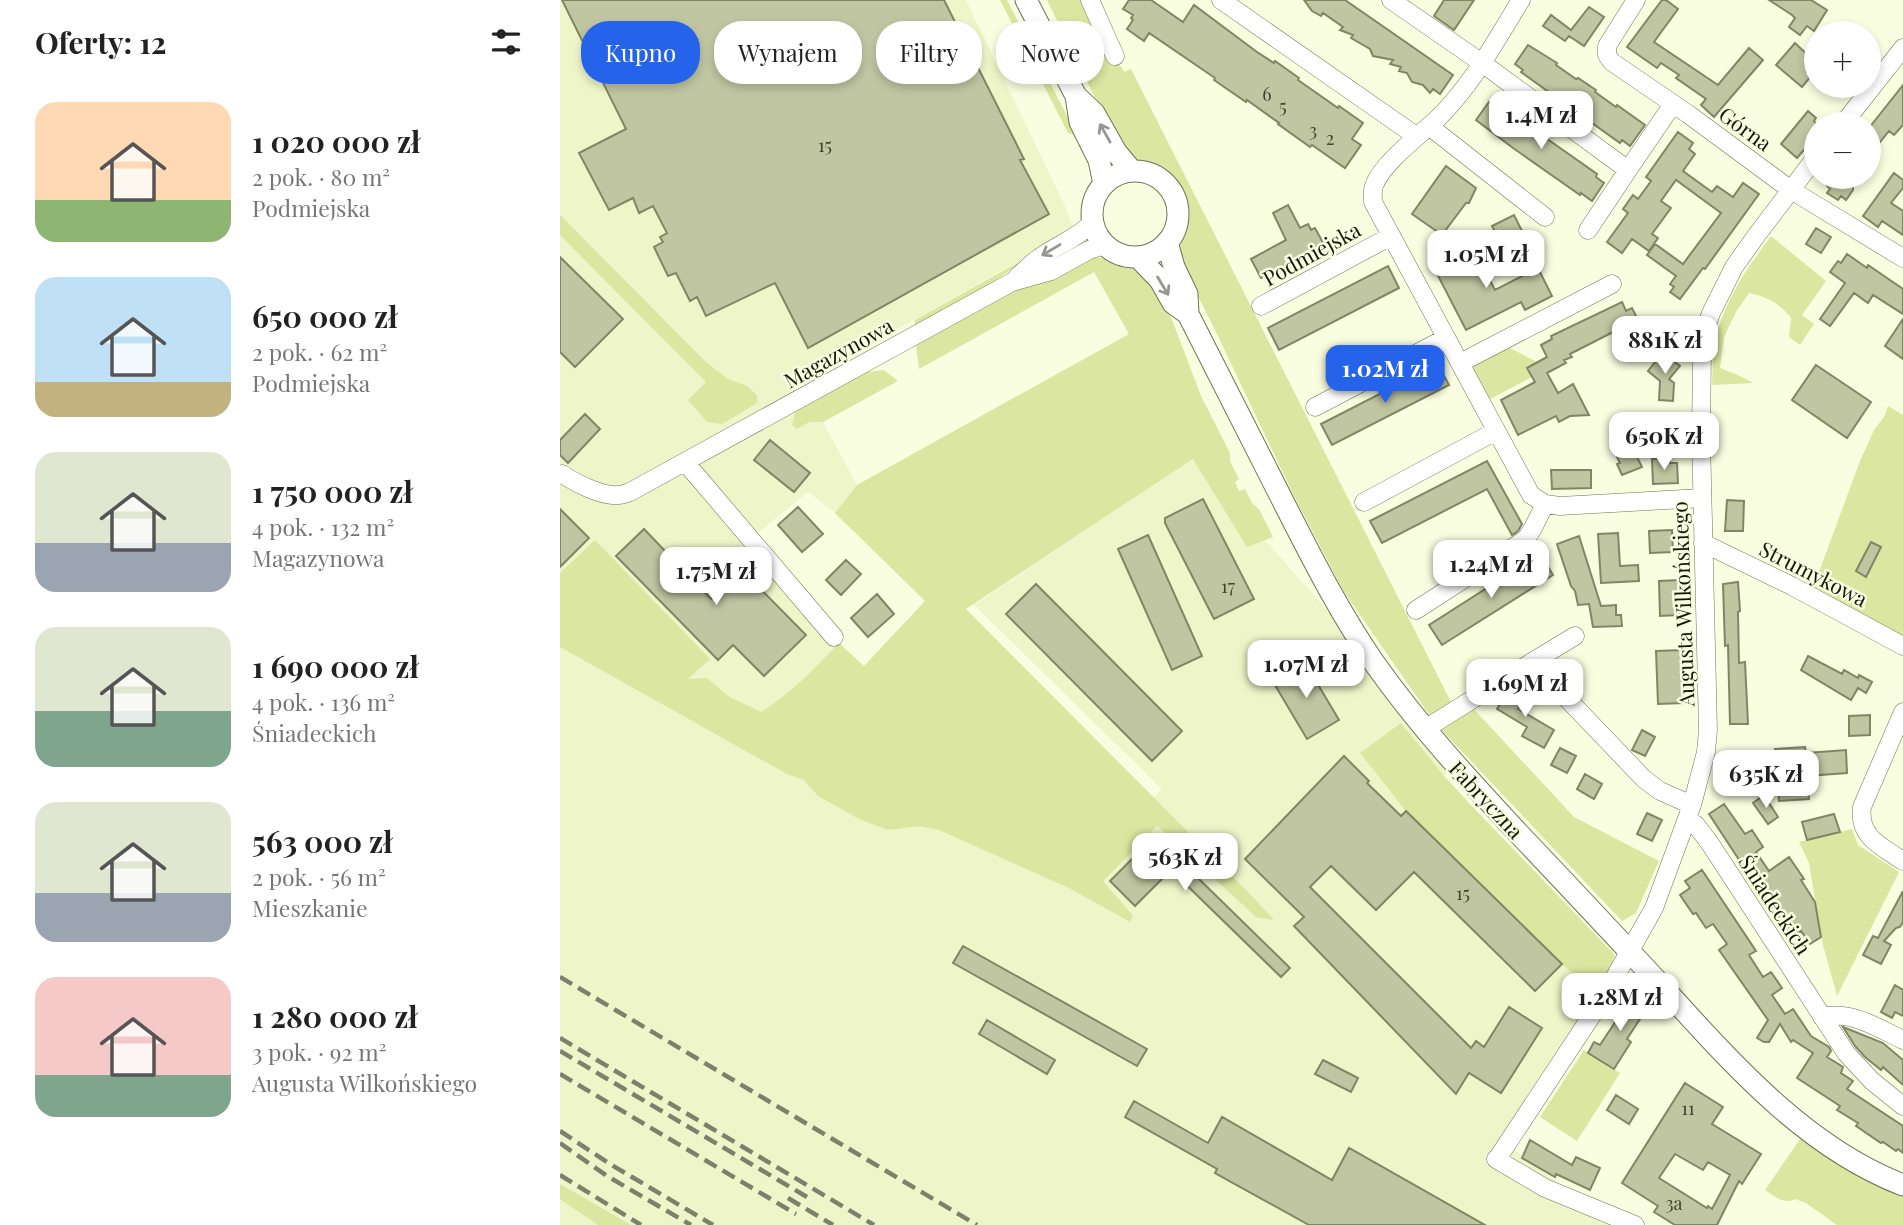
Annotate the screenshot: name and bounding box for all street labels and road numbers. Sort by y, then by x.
street label: Górna [1714,99,1778,157]
street label: Podmiejska [1257,214,1365,291]
street label: Magazynowa [778,310,898,394]
street label: Augusta Wilkońskiego [1664,501,1700,708]
street label: Strumykowa [1755,534,1873,612]
street label: Fabryczna [1444,754,1531,844]
street label: Śniadeckich [1733,849,1819,960]

